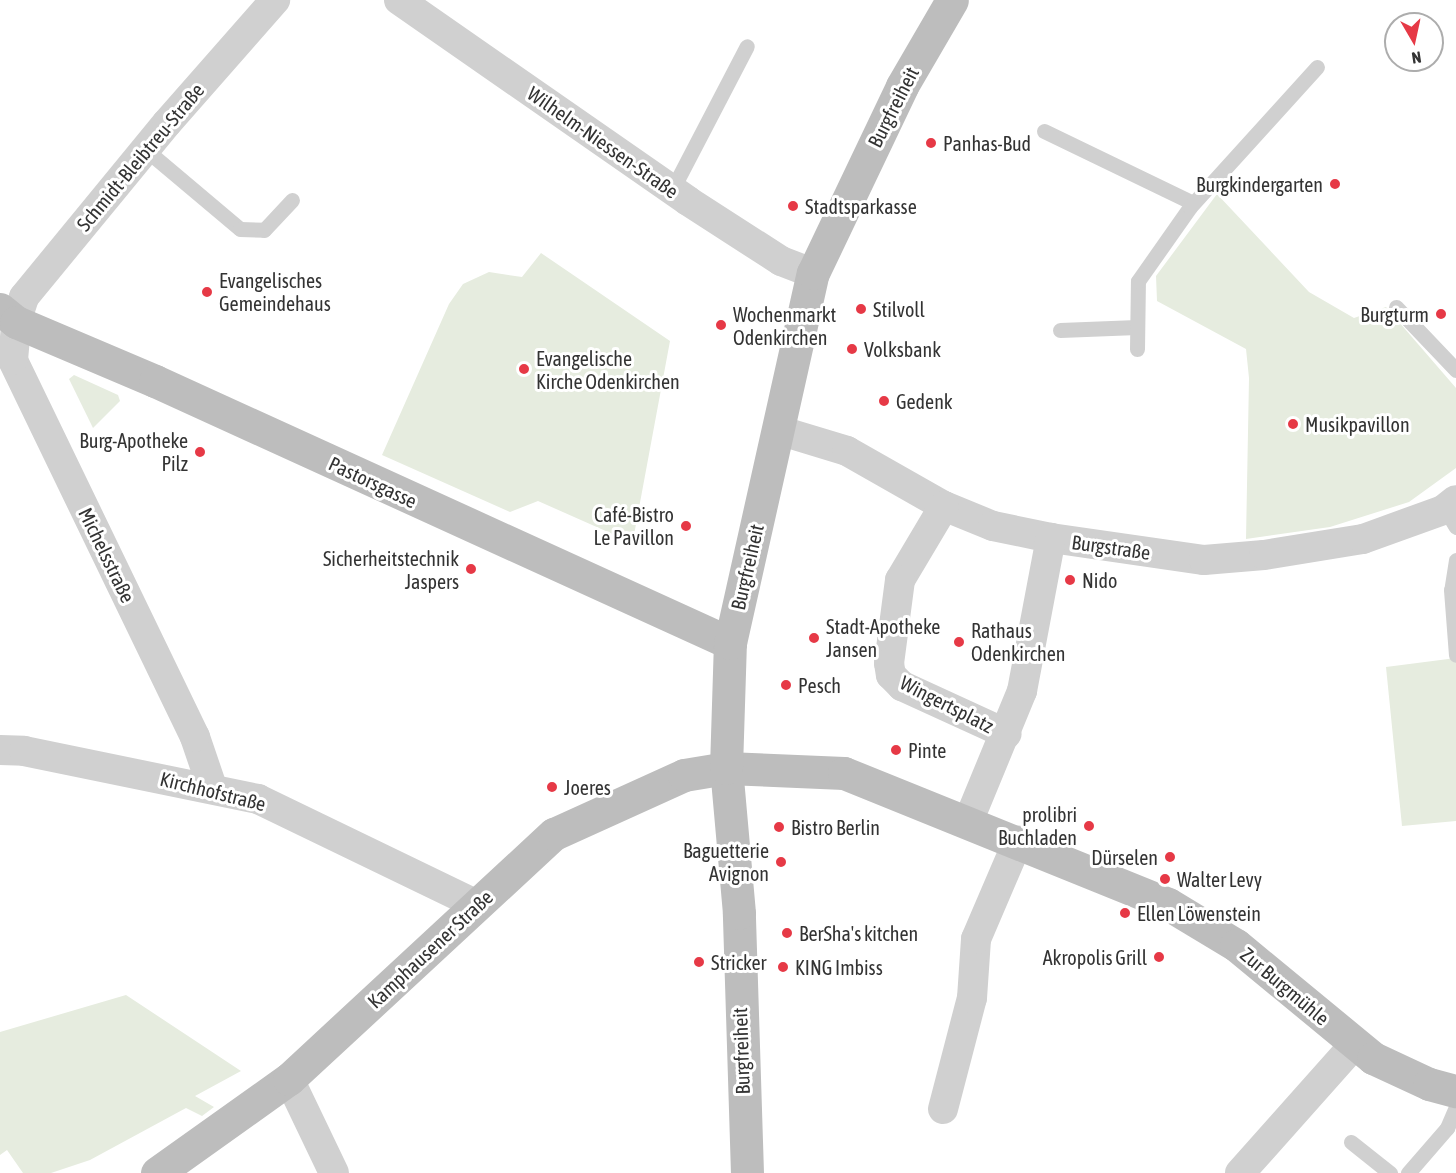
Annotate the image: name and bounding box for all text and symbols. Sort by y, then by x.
north arrow [1384,12,1444,72]
text: N [1410,48,1423,67]
street label: Burgfreiheit [862,63,924,151]
street label: Schmidt-Bleibtreu-Straße [71,78,209,236]
street label: Wilhelm-Niessen-Straße [523,81,683,203]
place label: Panhas-Bud [943,131,1031,155]
marker: Panhas-Bud [924,136,938,150]
place label: Burgkindergarten [1196,172,1323,196]
marker: Burgkindergarten [1328,177,1342,191]
place label: Stadtsparkasse [805,194,917,218]
marker: Stadtsparkasse [786,199,800,213]
place label: Evangelisches Gemeindehaus [219,268,331,315]
marker: Evangelisches Gemeindehaus [200,285,214,299]
place label: Stilvoll [873,297,925,321]
place label: Wochenmarkt Odenkirchen [733,302,836,349]
marker: Stilvoll [854,302,868,316]
place label: Burgturm [1360,302,1429,326]
marker: Burgturm [1434,307,1448,321]
marker: Wochenmarkt Odenkirchen [714,318,728,332]
place label: Volksbank [864,337,941,361]
marker: Volksbank [845,342,859,356]
place label: Evangelische Kirche Odenkirchen [536,346,680,393]
marker: Evangelische Kirche Odenkirchen [517,362,531,376]
place label: Gedenk [896,389,953,413]
marker: Gedenk [877,394,891,408]
place label: Musikpavillon [1305,412,1410,436]
marker: Musikpavillon [1286,417,1300,431]
place label: Burg-Apotheke Pilz [79,428,188,475]
marker: Burg-Apotheke Pilz [193,445,207,459]
street label: Pastorsgasse [325,451,421,513]
place label: Café-Bistro Le Pavillon [593,502,674,549]
street label: Michelsstraße [74,504,140,606]
marker: Café-Bistro Le Pavillon [679,519,693,533]
street label: Burgfreiheit [725,522,769,612]
street label: Burgstraße [1070,530,1152,564]
place label: Sicherheitstechnik Jaspers [323,546,459,593]
marker: Sicherheitstechnik Jaspers [464,562,478,576]
place label: Nido [1082,568,1117,592]
marker: Nido [1063,573,1077,587]
place label: Stadt-Apotheke Jansen [826,614,940,661]
place label: Rathaus Odenkirchen [971,618,1066,665]
marker: Stadt-Apotheke Jansen [807,631,821,645]
marker: Rathaus Odenkirchen [952,635,966,649]
street label: Wingertsplatz [896,670,998,738]
place label: Pesch [798,673,841,697]
marker: Pesch [779,678,793,692]
place label: Pinte [908,738,946,762]
marker: Pinte [889,743,903,757]
street label: Kirchhofstraße [158,766,268,816]
place label: Joeres [564,775,611,799]
marker: Joeres [545,780,559,794]
place label: prolibri Buchladen [998,802,1077,849]
place label: Bistro Berlin [791,815,880,839]
marker: prolibri Buchladen [1082,819,1096,833]
marker: Bistro Berlin [772,820,786,834]
place label: Baguetterie Avignon [683,838,769,885]
place label: Dürselen [1091,845,1158,869]
marker: Dürselen [1163,850,1177,864]
marker: Baguetterie Avignon [774,855,788,869]
place label: Walter Levy [1177,867,1262,891]
marker: Walter Levy [1158,872,1172,886]
street label: Kamphausener Straße [362,885,498,1013]
place label: Ellen Löwenstein [1137,901,1261,925]
marker: Ellen Löwenstein [1118,906,1132,920]
place label: BerSha's kitchen [799,921,918,945]
marker: BerSha's kitchen [780,926,794,940]
street label: Zur Burgmühle [1236,942,1334,1030]
place label: Akropolis Grill [1043,945,1147,969]
place label: Stricker [711,950,766,974]
marker: Akropolis Grill [1152,950,1166,964]
marker: Stricker [692,955,706,969]
place label: KING Imbiss [795,955,883,979]
marker: KING Imbiss [776,960,790,974]
street label: Burgfreiheit [727,1007,755,1095]

